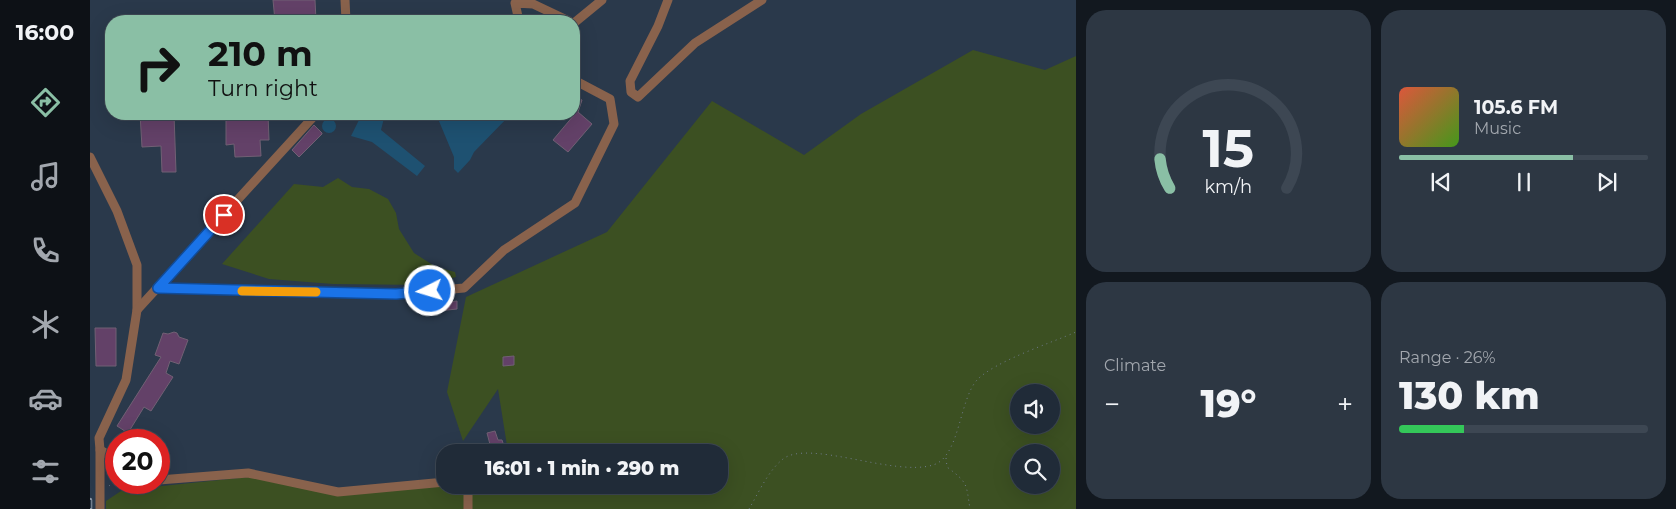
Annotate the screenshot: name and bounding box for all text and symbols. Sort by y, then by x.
text: 16:00 [16,19,74,46]
text: 210 m [208,32,313,75]
icon: right [125,35,190,100]
text: Turn right [208,75,318,102]
icon: directions [28,85,63,120]
text: 105.6 FM [1474,96,1558,119]
text: 15 [1203,117,1254,180]
text: Music [1474,119,1521,138]
icon: music [28,159,63,194]
icon: previous [1427,168,1455,196]
icon: pause [1510,168,1538,196]
icon: next [1593,168,1621,196]
text: km/h [1205,176,1252,197]
pin [203,194,245,236]
icon: arrive [210,201,238,229]
icon: phone [28,233,63,268]
position arrow [403,264,455,316]
icon: climate [28,307,63,342]
text: Range · 26% [1399,348,1496,367]
text: Climate [1104,356,1166,375]
text: 130 km [1399,372,1540,419]
text: 19° [1201,380,1256,427]
icon: car [28,381,63,416]
map controls [1010,384,1060,494]
button: sound [1010,384,1060,434]
text: − [1104,387,1120,421]
text: + [1337,387,1353,421]
speed limit sign: 20 [105,429,170,494]
button: search [1010,444,1060,494]
icon: filters [28,454,63,489]
text: 16:01 · 1 min · 290 m [485,457,679,480]

